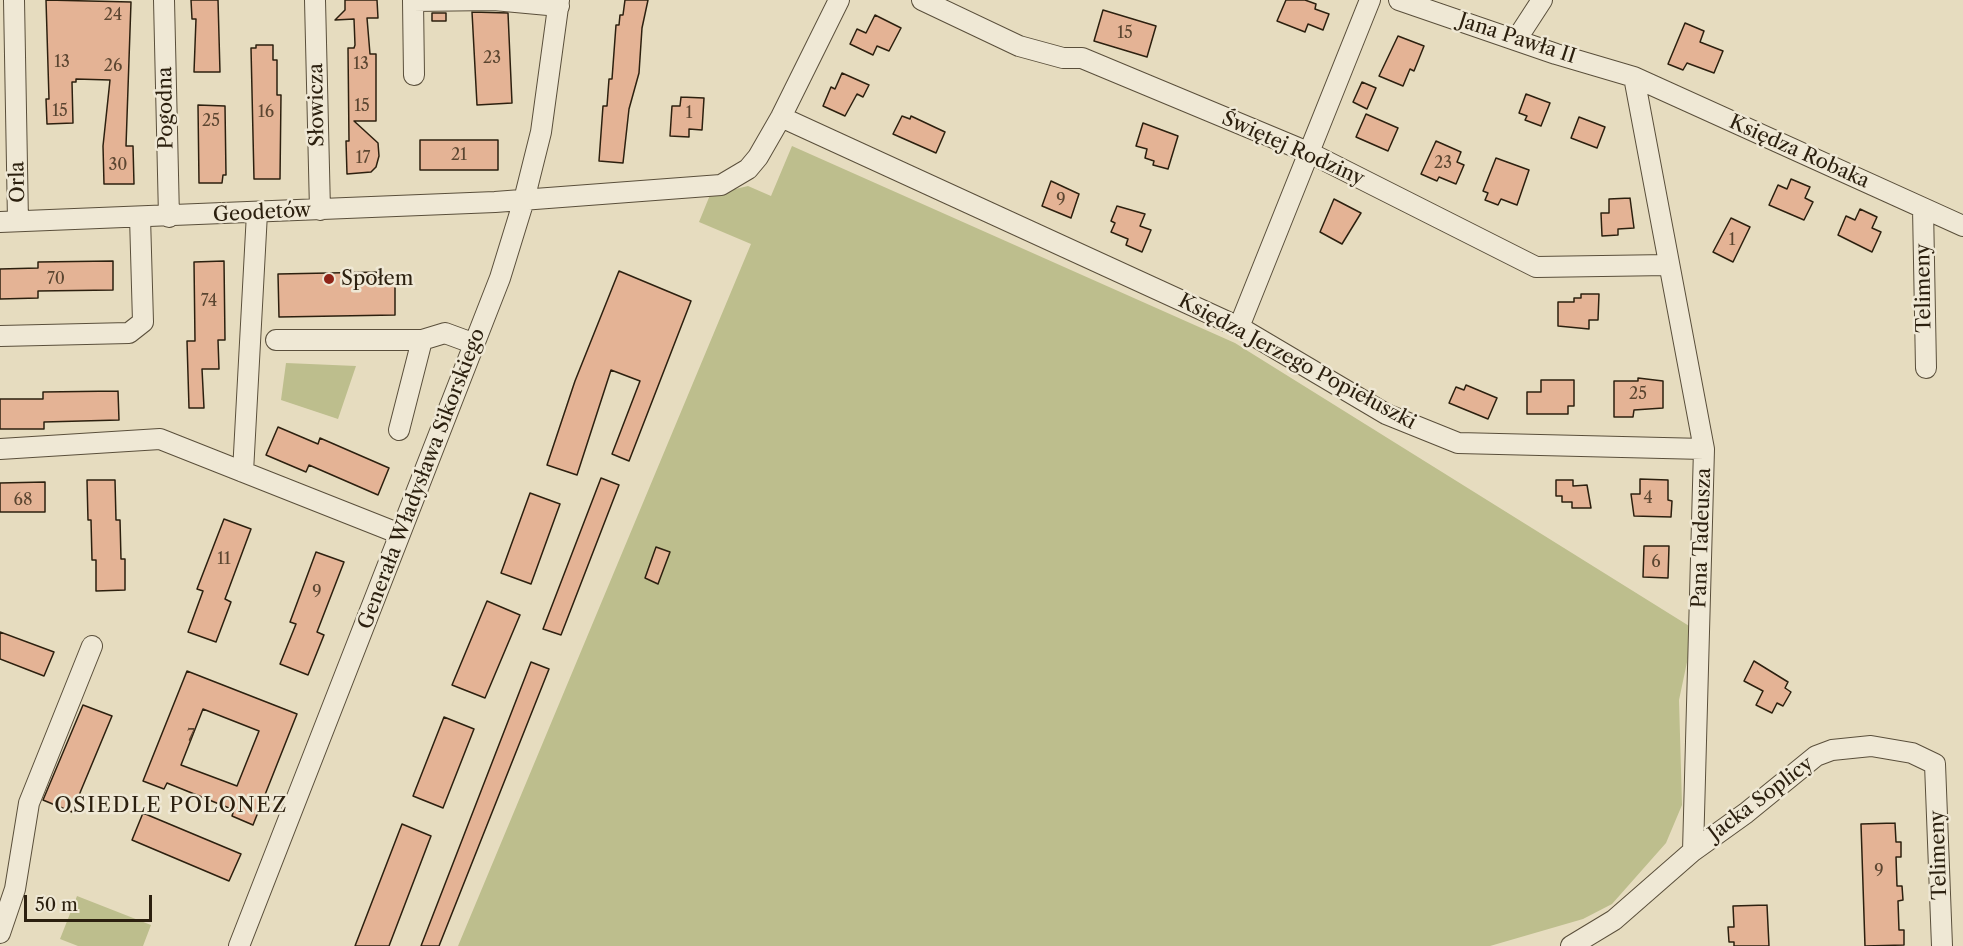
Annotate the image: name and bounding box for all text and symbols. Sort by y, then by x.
house number: 24 [104,5,122,25]
street label: Jana Pawła II [1455,9,1579,69]
house number: 15 [1117,23,1133,43]
house number: 23 [483,48,501,68]
house number: 13 [54,52,70,72]
house number: 13 [353,54,369,74]
house number: 26 [104,56,122,76]
street label: Słowicza [304,63,330,147]
street label: Pogodna [153,66,179,150]
house number: 15 [354,96,370,116]
house number: 15 [52,101,68,121]
house number: 16 [258,102,274,122]
house number: 1 [686,103,692,123]
street label: Świętej Rodziny [1218,107,1368,191]
street label: Księdza Robaka [1725,110,1873,194]
house number: 25 [202,111,220,131]
house number: 21 [451,145,467,165]
house number: 17 [356,148,370,168]
house number: 23 [1434,153,1452,173]
house number: 30 [109,155,127,175]
street label: Orla [6,161,30,203]
house number: 9 [1056,190,1066,210]
street label: Geodetów [212,198,312,228]
house number: 1 [1729,230,1735,250]
street label: Telimeny [1911,243,1937,333]
place label: Społem [341,267,413,291]
house number: 70 [47,269,65,289]
marker: Społem [322,272,336,286]
street label: Księdza Jerzego Popiełuszki [1174,289,1420,435]
house number: 74 [201,291,217,311]
street label: Generała Władysława Sikorskiego [353,325,491,633]
house number: 25 [1629,384,1647,404]
street label: Pana Tadeusza [1688,467,1716,609]
house number: 4 [1643,488,1653,508]
house number: 68 [14,490,32,510]
house number: 11 [217,549,231,569]
house number: 6 [1651,552,1661,572]
house number: 9 [312,582,322,602]
house number: 7 [187,726,195,746]
street label: Jacka Soplicy [1704,752,1818,846]
district label: OSIEDLE POLONEZ [54,793,288,819]
street label: Telimeny [1925,810,1953,900]
house number: 9 [1874,861,1884,881]
scale bar [27,883,154,921]
text: 50 m [35,894,78,916]

